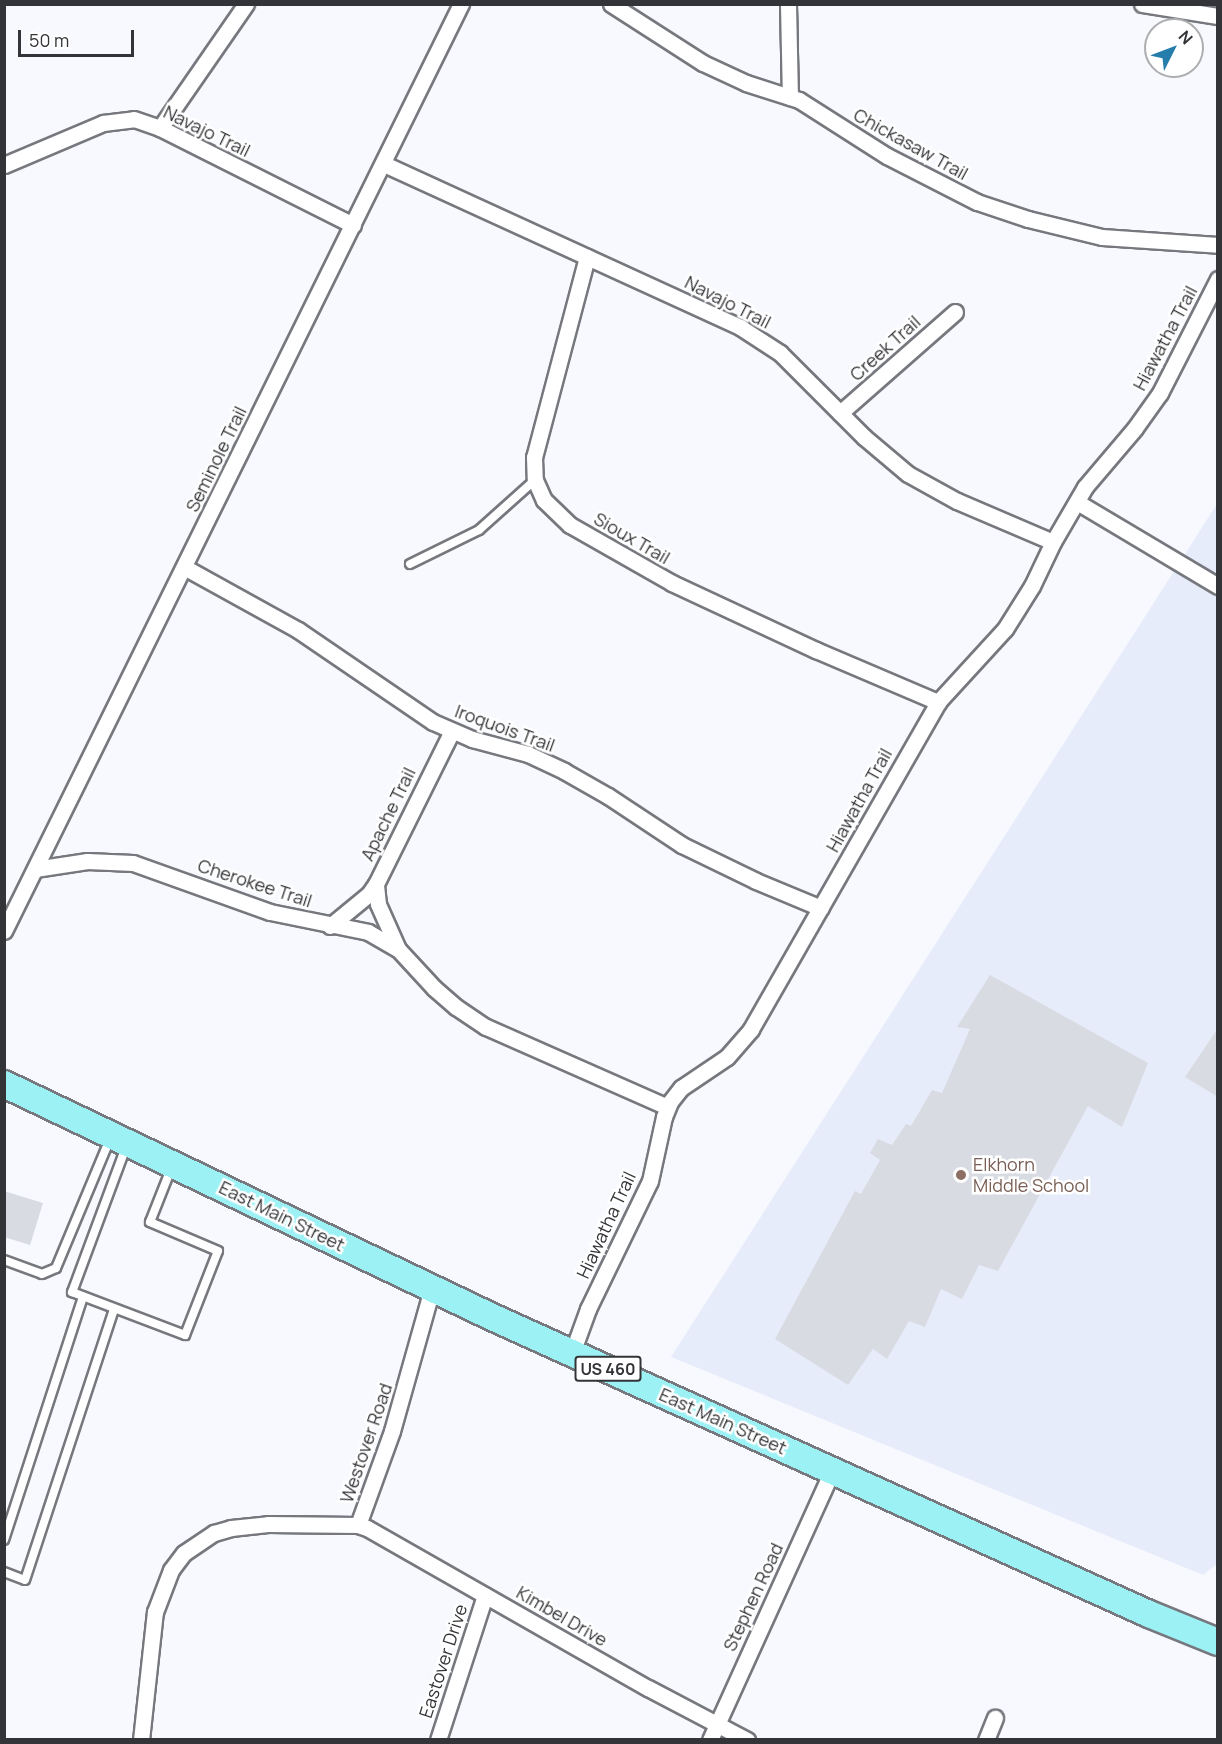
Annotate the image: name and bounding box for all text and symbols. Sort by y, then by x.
scale bar [21,18,136,56]
north arrow [1144,18,1204,78]
text: N [1174,26,1198,49]
text: 50 m [29,28,69,52]
street label: Navajo Trail [160,101,254,161]
street label: Chickasaw Trail [850,104,972,184]
street label: Navajo Trail [681,271,775,333]
street label: Hiawatha Trail [1128,282,1202,394]
street label: Creek Trail [845,311,925,385]
street label: Seminole Trail [181,403,251,515]
street label: Sioux Trail [590,508,674,568]
street label: Iroquois Trail [452,700,558,756]
street label: Hiawatha Trail [822,744,896,856]
street label: Apache Trail [356,764,420,864]
street label: Cherokee Trail [195,854,315,912]
place label: Elkhorn Middle School [973,1154,1089,1196]
street label: Hiawatha Trail [572,1168,640,1282]
marker: Elkhorn Middle School [954,1168,968,1182]
street label: East Main Street [216,1176,348,1256]
road number: US 460 [574,1356,642,1382]
street label: Westover Road [335,1380,397,1506]
street label: East Main Street [656,1383,790,1459]
street label: Stephen Road [719,1540,787,1654]
street label: Kimbel Drive [513,1581,611,1651]
street label: Eastover Drive [414,1601,472,1721]

